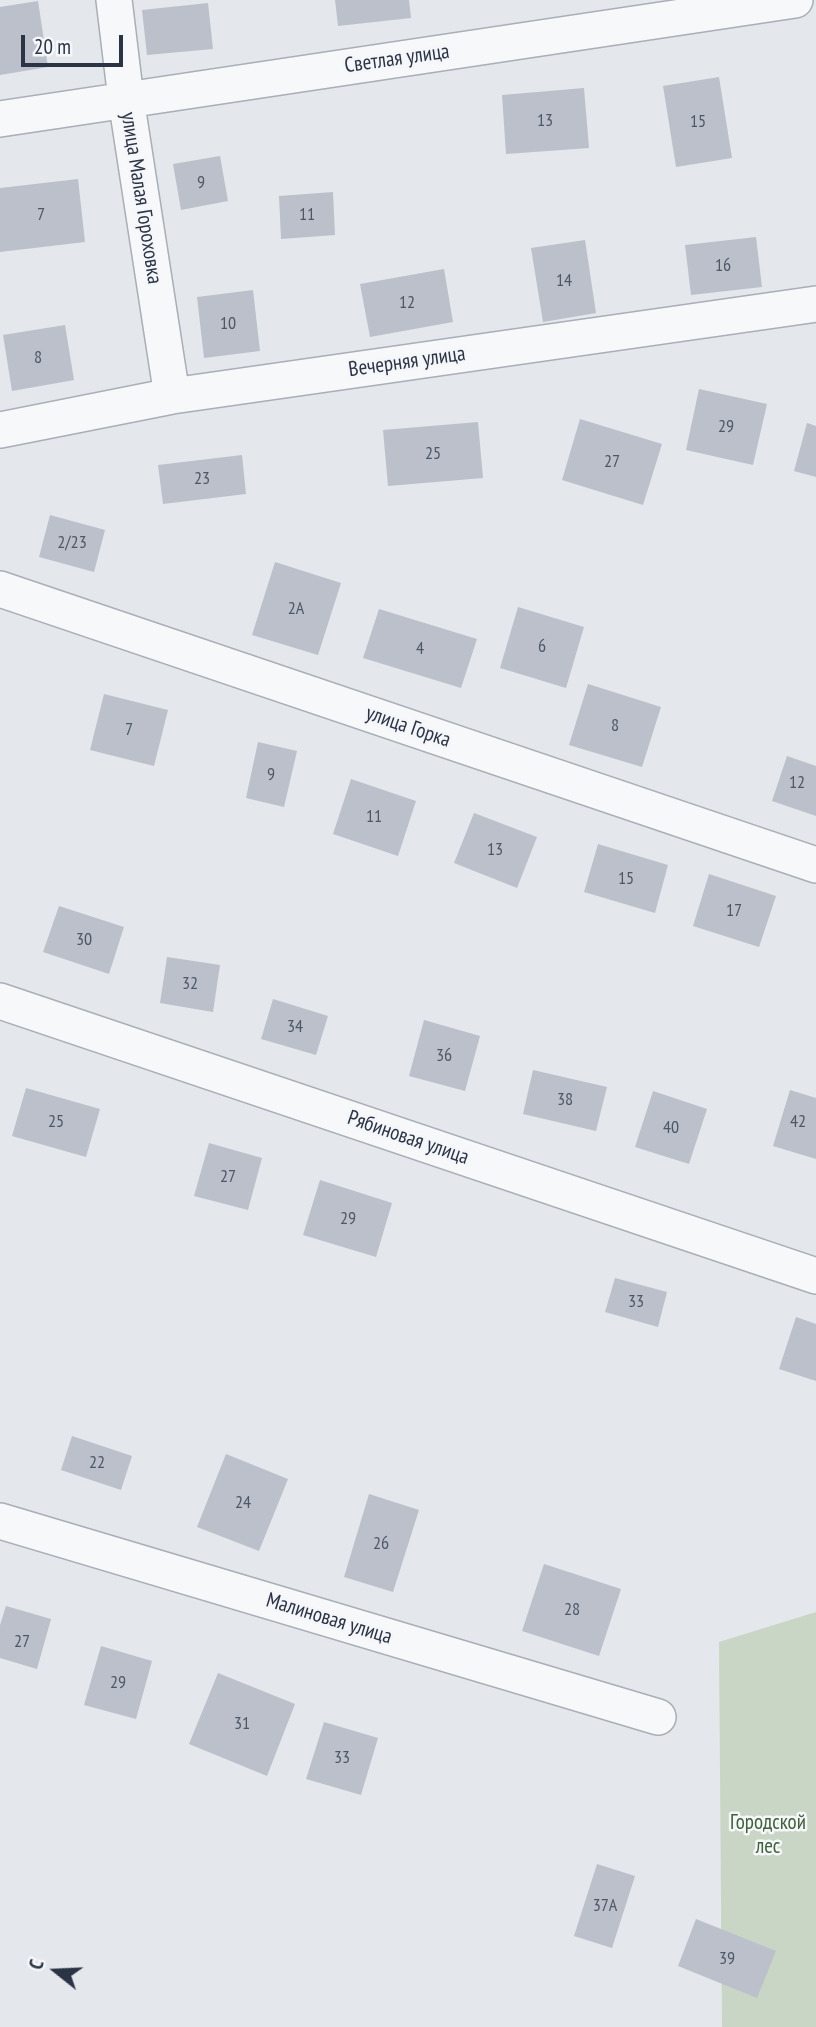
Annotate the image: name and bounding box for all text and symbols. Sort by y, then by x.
scale bar [24,21,126,65]
text: 20 m [34,33,71,60]
street label: Светлая улица [343,39,451,79]
street label: улица Малая Гороховка [115,110,167,286]
house number: 13 [537,110,553,132]
house number: 15 [690,111,706,133]
house number: 9 [197,172,205,194]
house number: 7 [37,204,45,226]
house number: 11 [299,204,315,226]
house number: 16 [715,255,731,277]
house number: 14 [556,270,572,292]
house number: 12 [399,292,415,314]
house number: 10 [220,313,236,335]
street label: Вечерняя улица [347,341,467,383]
house number: 8 [34,347,42,369]
house number: 29 [718,416,734,438]
house number: 25 [425,443,441,465]
house number: 27 [604,451,620,473]
house number: 23 [194,468,210,490]
house number: 2/23 [57,532,87,554]
house number: 2А [288,598,304,620]
house number: 6 [538,636,546,658]
house number: 4 [416,638,424,660]
street label: улица Горка [362,701,454,753]
house number: 8 [611,715,619,737]
house number: 7 [125,719,133,741]
house number: 9 [267,764,275,786]
house number: 12 [789,772,805,794]
house number: 11 [366,806,382,828]
house number: 13 [487,839,503,861]
house number: 15 [618,868,634,890]
house number: 17 [726,900,742,922]
house number: 30 [76,929,92,951]
house number: 32 [182,973,198,995]
house number: 34 [287,1016,303,1038]
house number: 36 [436,1045,452,1067]
house number: 38 [557,1089,573,1111]
street label: Рябиновая улица [344,1105,472,1171]
house number: 25 [48,1111,64,1133]
house number: 42 [790,1111,806,1133]
house number: 40 [663,1117,679,1139]
house number: 27 [220,1166,236,1188]
house number: 29 [340,1208,356,1230]
house number: 33 [628,1291,644,1313]
house number: 22 [89,1452,105,1474]
house number: 24 [235,1492,251,1514]
house number: 26 [373,1533,389,1555]
street label: Малиновая улица [263,1588,395,1650]
house number: 28 [564,1599,580,1621]
house number: 27 [14,1631,30,1653]
house number: 29 [110,1672,126,1694]
house number: 31 [234,1713,250,1735]
house number: 33 [334,1747,350,1769]
park label: Городской лес [730,1810,806,1860]
house number: 37А [593,1895,617,1917]
north arrow [21,1936,91,2006]
house number: 39 [719,1948,735,1970]
text: С [23,1957,49,1972]

